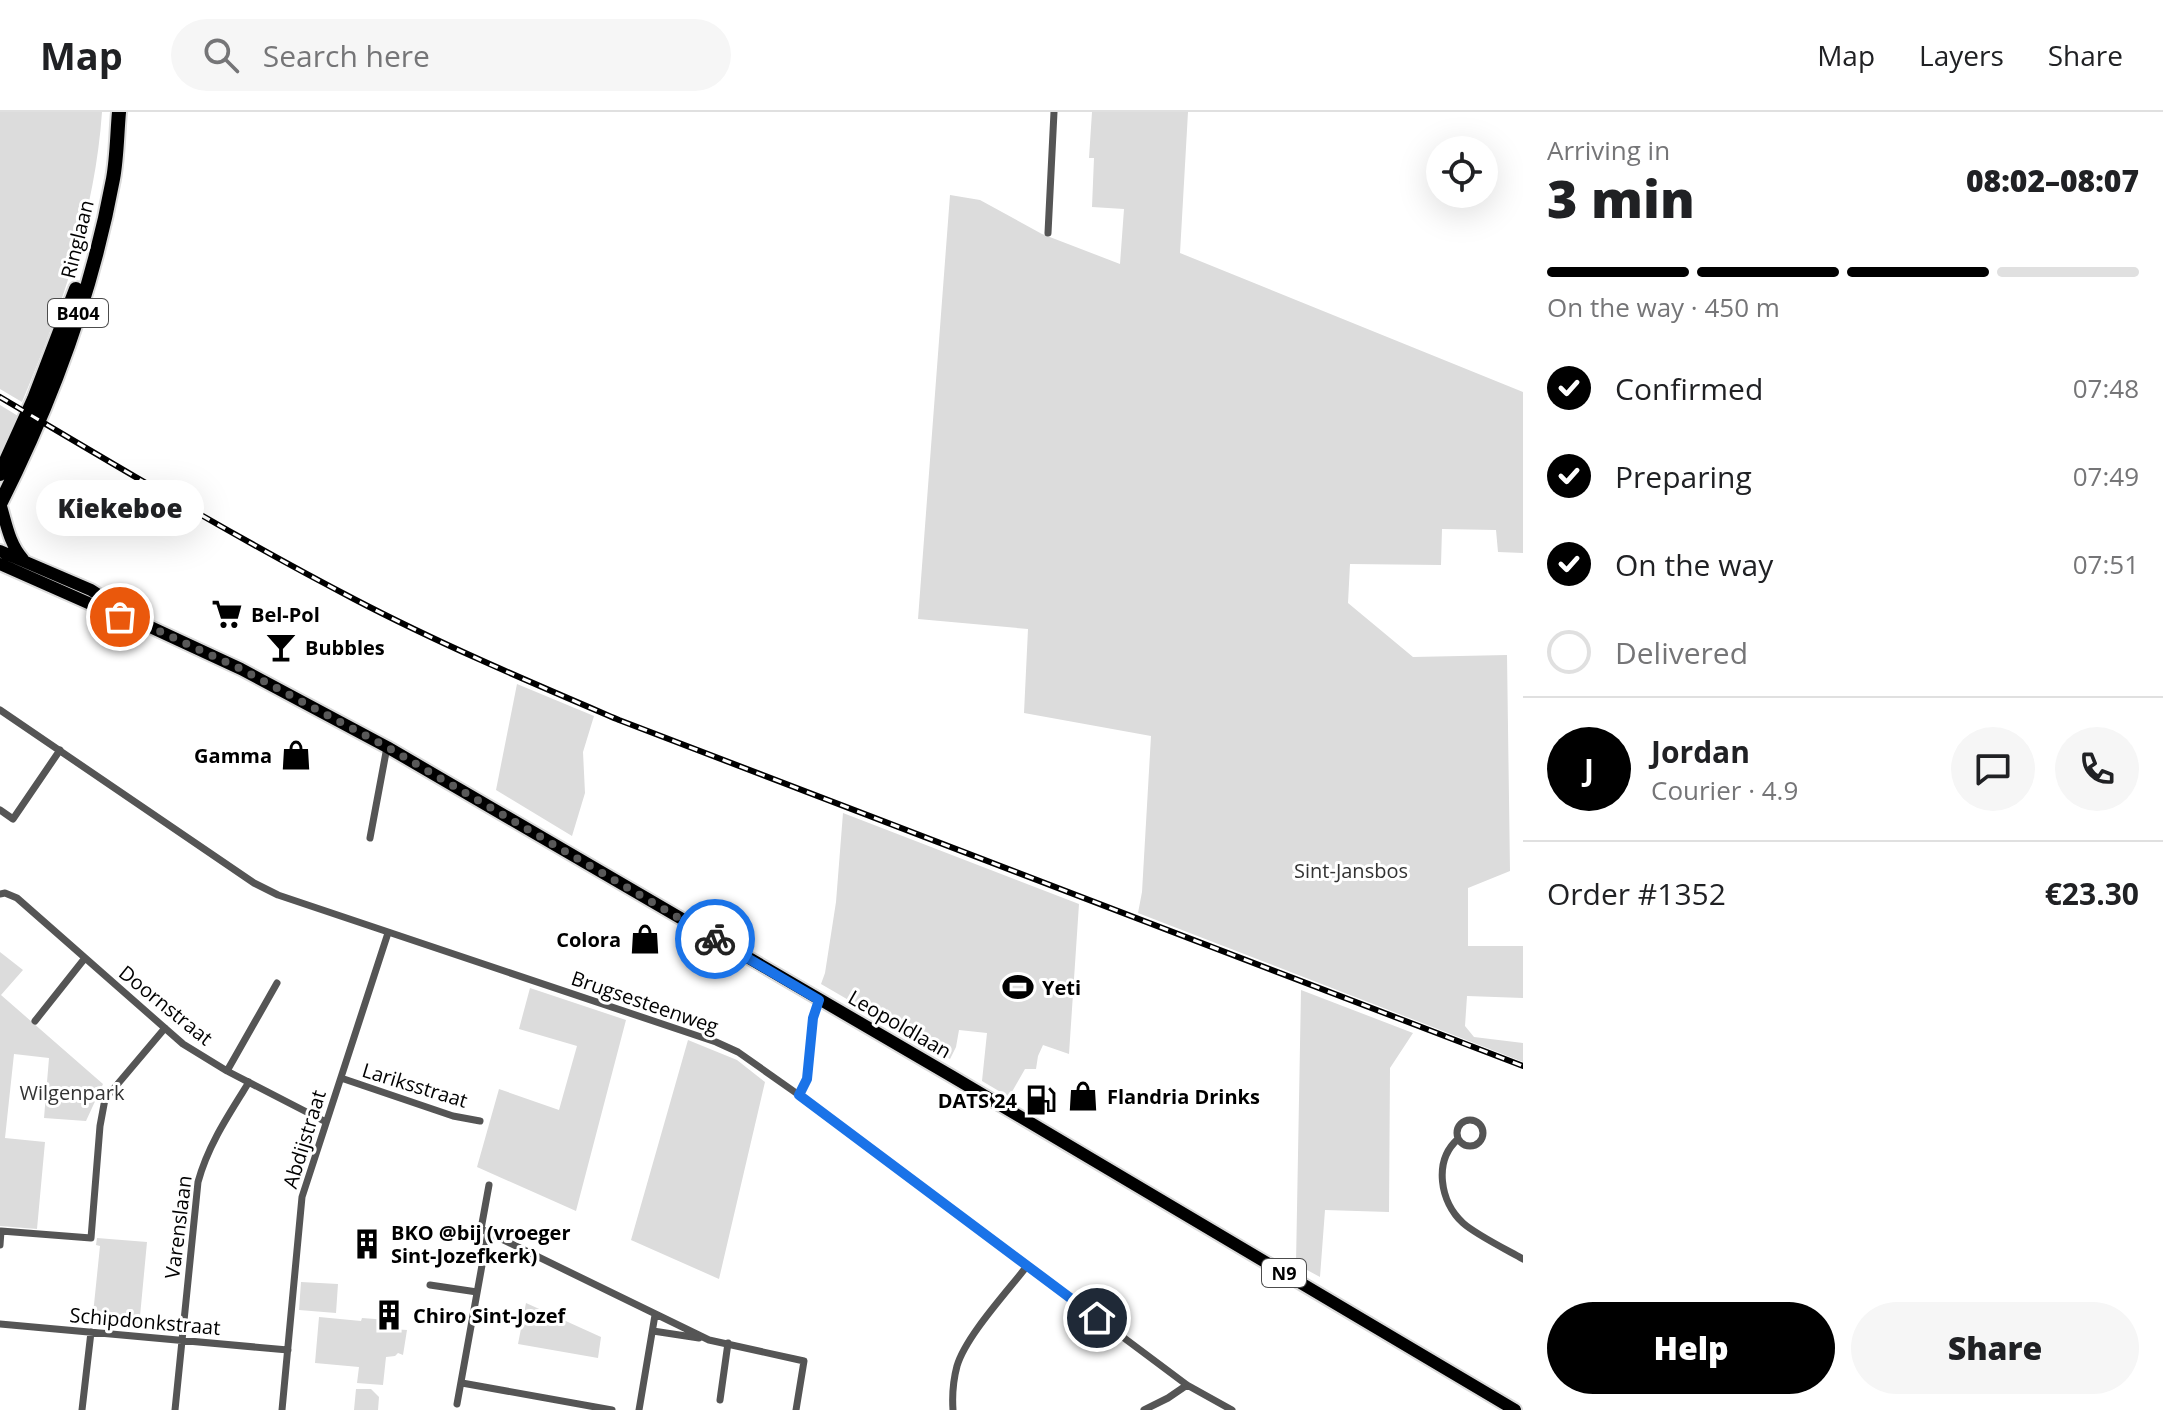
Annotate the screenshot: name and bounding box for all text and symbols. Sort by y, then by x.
search box [171,19,731,91]
text: Map [40,29,123,81]
icon: search [199,33,243,77]
text: Search here [263,35,430,76]
text: Map [1817,36,1875,74]
text: Layers [1919,36,2004,74]
text: Share [2048,36,2123,74]
text: Arriving in [1547,132,1670,168]
map controls [1426,136,1498,208]
button: locate [1426,136,1498,208]
text: 08:02–08:07 [1966,160,2139,201]
text: 3 min [1547,162,1695,233]
street label: Ringlaan [54,197,100,281]
text: On the way · 450 m [1547,289,1780,325]
road number: B404 [48,299,108,327]
icon: check [1547,366,1591,410]
text: Confirmed [1615,368,1763,409]
text: 07:48 [2073,370,2139,406]
icon: check [1547,454,1591,498]
text: Preparing [1615,456,1752,497]
text: 07:49 [2073,458,2139,494]
callout: Kiekeboe [36,481,204,537]
text: Kiekeboe [58,490,182,526]
icon: check [1547,542,1591,586]
text: On the way [1615,544,1773,585]
text: 07:51 [2073,546,2139,582]
pin [86,583,154,651]
icon: bag [98,595,142,639]
supermarket icon: Bel-Pol [210,597,244,631]
place label: Bel-Pol [251,601,320,628]
bar icon: Bubbles [264,630,298,664]
text: Delivered [1615,632,1748,673]
place label: Bubbles [305,634,385,661]
button: chat [1951,727,2035,811]
button: phone [2055,727,2139,811]
text: Jordan [1651,731,1750,772]
shop icon: Gamma [279,738,313,772]
place label: Gamma [194,742,272,769]
text: J [1584,749,1594,790]
text: Courier · 4.9 [1651,772,1798,808]
park label: Sint-Jansbos [1294,857,1408,884]
text: Order #1352 [1547,873,1726,914]
text: €23.30 [2045,873,2139,914]
courier [675,899,755,979]
icon: bike [693,917,737,961]
shop icon: Colora [628,922,662,956]
place label: Colora [556,926,621,953]
street label: Doornstraat [114,959,218,1051]
street label: Brugsesteenweg [568,964,722,1040]
sports icon: Yeti [1001,970,1035,1004]
place label: Yeti [1042,974,1081,1001]
street label: Leopoldlaan [844,984,956,1064]
street label: Lariksstraat [359,1056,471,1114]
park label: Wilgenpark [20,1079,125,1106]
shop icon: Flandria Drinks [1066,1079,1100,1113]
fuel station icon: DATS 24 [1024,1083,1058,1117]
place label: Flandria Drinks [1107,1083,1260,1110]
street label: Abdijstraat [276,1087,332,1191]
place label: DATS 24 [938,1087,1018,1114]
street label: Varenslaan [158,1174,198,1280]
place label: BKO @bij (vroeger Sint-Jozefkerk) [391,1219,570,1269]
building icon: BKO @bij (vroeger Sint-Jozefkerk) [350,1227,384,1261]
road number: N9 [1262,1259,1306,1287]
pin [1063,1284,1131,1352]
icon: home [1075,1296,1119,1340]
building icon: Chiro Sint-Jozef [372,1298,406,1332]
street label: Schipdonkstraat [68,1301,222,1341]
place label: Chiro Sint-Jozef [413,1302,567,1329]
button: Help [1547,1302,1835,1394]
button: Share [1851,1302,2139,1394]

